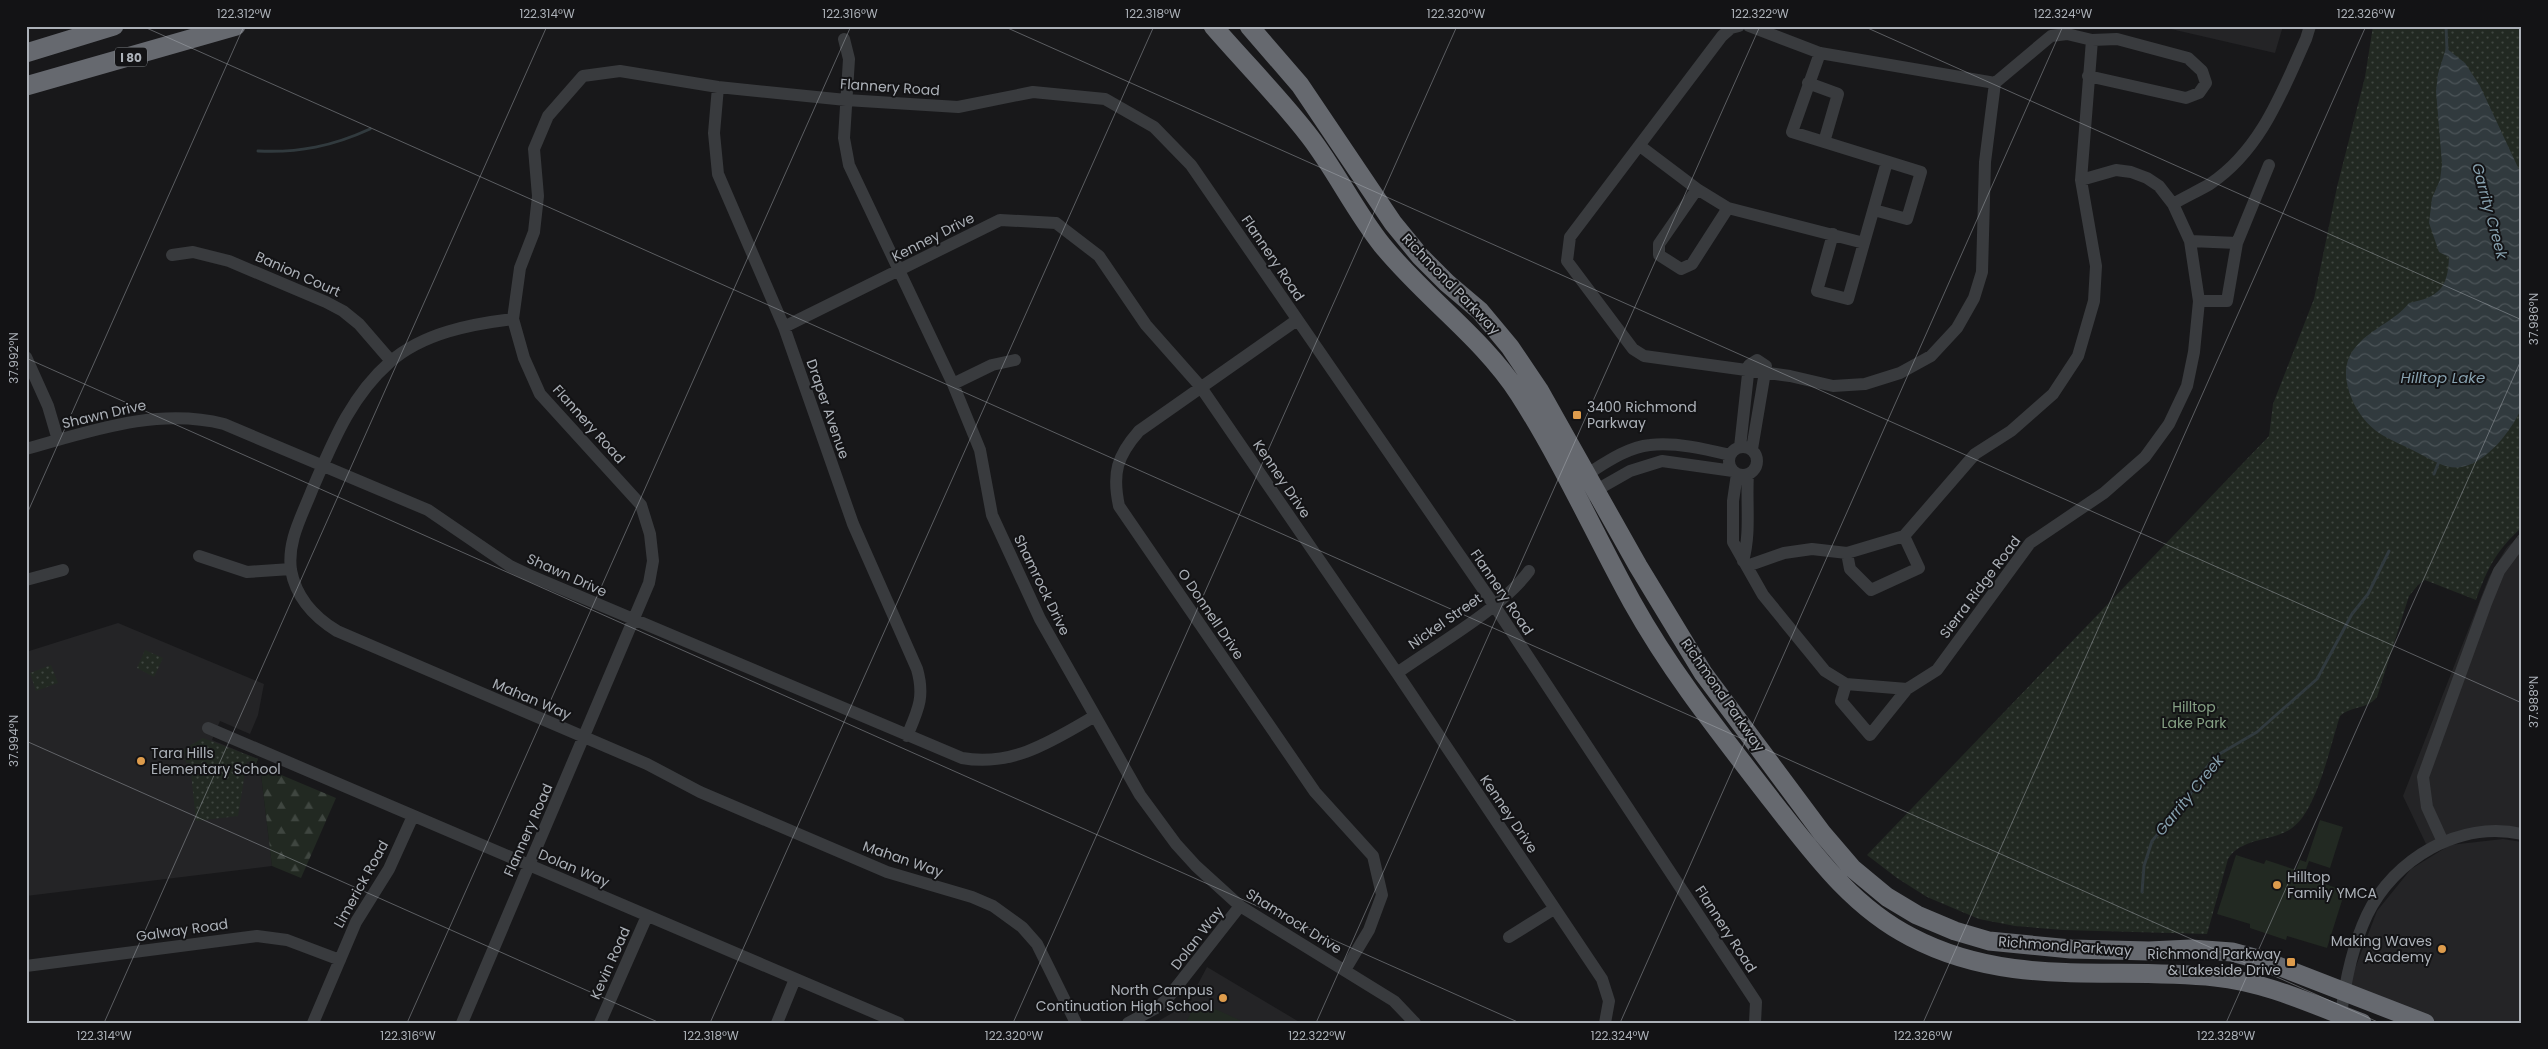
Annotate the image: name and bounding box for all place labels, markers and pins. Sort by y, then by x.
place label: 3400 Richmond Parkway [1587,397,1697,433]
marker: 3400 Richmond Parkway [1571,409,1583,421]
place label: Tara Hills Elementary School [151,743,281,779]
marker: Tara Hills Elementary School [135,755,147,767]
place label: Hilltop Family YMCA [2287,867,2377,903]
marker: Hilltop Family YMCA [2271,879,2283,891]
place label: Making Waves Academy [2331,931,2432,967]
marker: Making Waves Academy [2436,943,2448,955]
place label: Richmond Parkway & Lakeside Drive [2147,944,2281,980]
marker: Richmond Parkway & Lakeside Drive [2285,956,2297,968]
place label: North Campus Continuation High School [1036,980,1213,1016]
marker: North Campus Continuation High School [1217,992,1229,1004]

